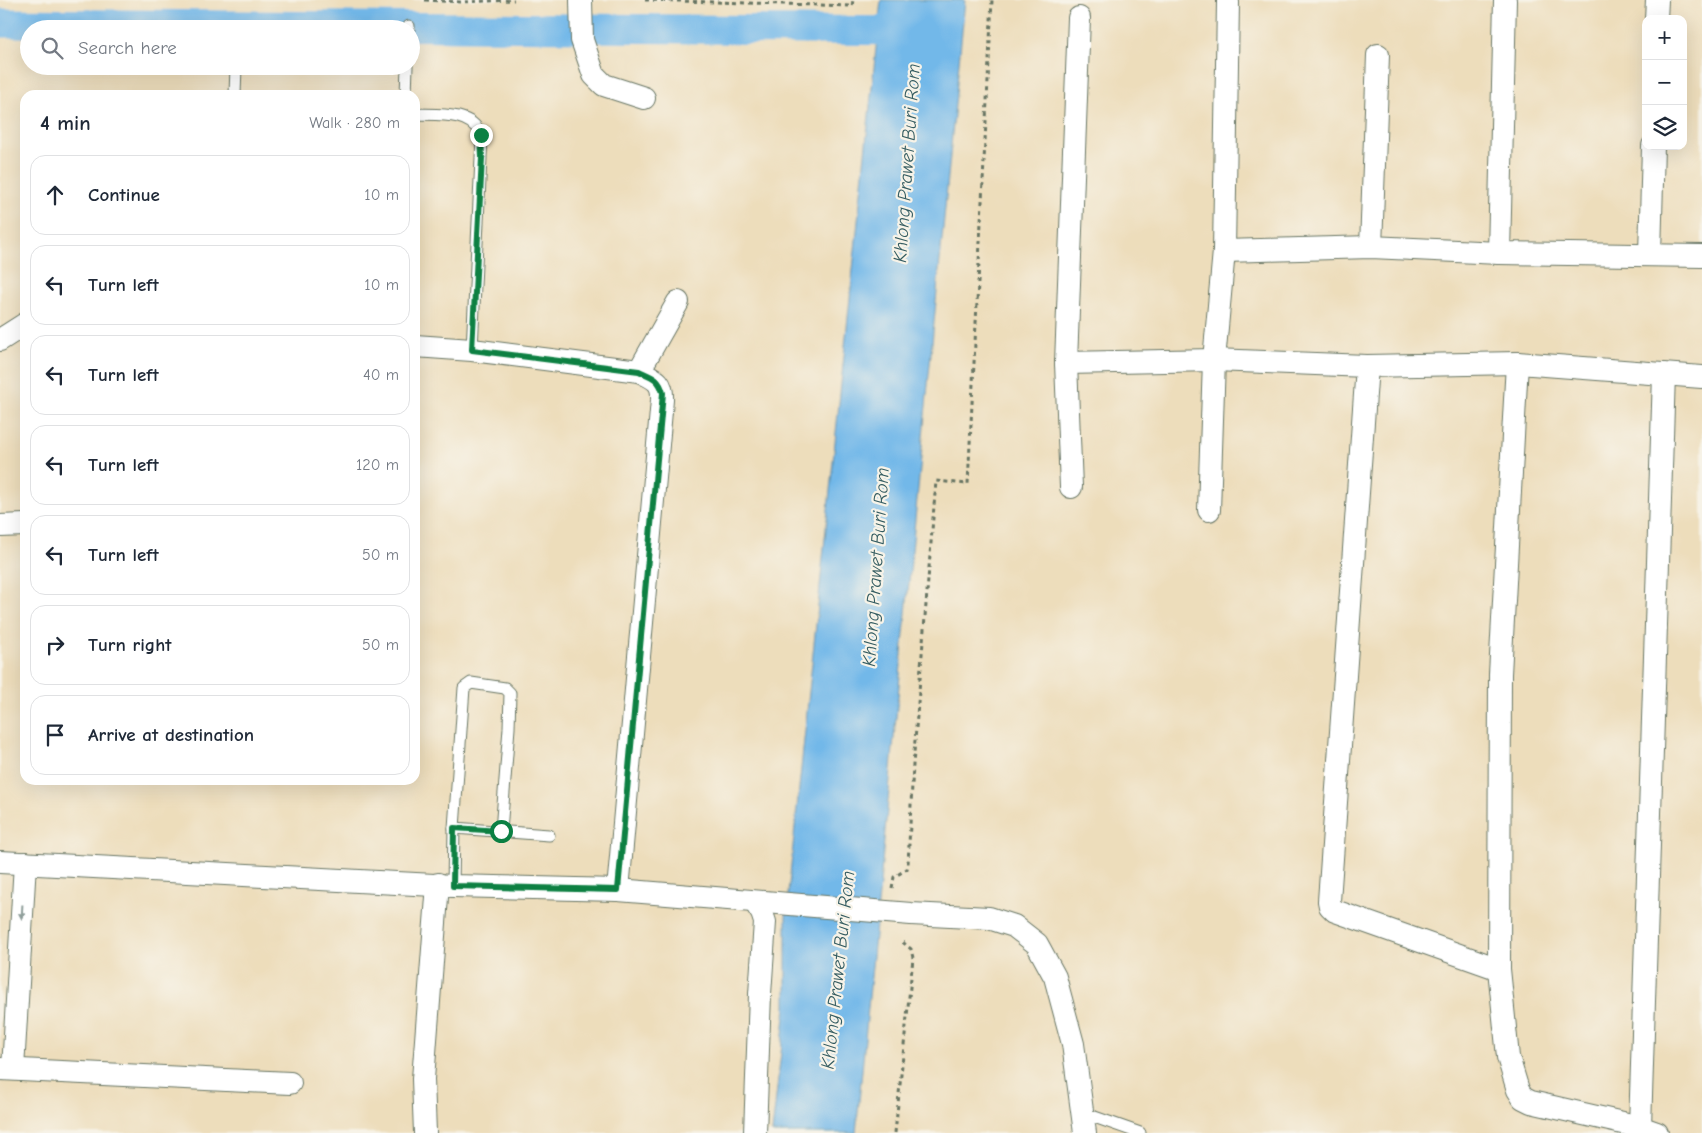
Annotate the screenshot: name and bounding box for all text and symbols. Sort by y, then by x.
map controls [1642,15,1687,150]
button: + [1642,15,1687,60]
search box [20,20,420,75]
icon: search [38,34,66,62]
text: Search here [78,37,177,59]
button: − [1642,60,1687,105]
water label: Khlong Prawet Buri Rom [889,63,925,263]
button: layers [1642,105,1687,150]
text: 4 min [40,111,91,135]
text: Walk · 280 m [309,114,400,132]
route end [470,124,493,147]
icon: ahead [41,181,69,209]
text: Continue [88,184,160,206]
text: 10 m [364,186,399,204]
icon: left [41,271,69,299]
text: Turn left [88,274,159,296]
text: 10 m [364,276,399,294]
icon: left [41,361,69,389]
text: Turn left [88,364,159,386]
text: 40 m [363,366,399,384]
icon: left [41,451,69,479]
text: Turn left [88,454,159,476]
text: 120 m [356,456,399,474]
water label: Khlong Prawet Buri Rom [858,467,894,667]
icon: left [41,541,69,569]
text: Turn left [88,544,159,566]
text: 50 m [362,546,399,564]
icon: right [41,631,69,659]
text: Turn right [88,634,172,656]
text: 50 m [362,636,399,654]
icon: arrive [41,721,69,749]
text: Arrive at destination [88,724,254,746]
route start [490,820,513,843]
water label: Khlong Prawet Buri Rom [817,870,859,1070]
one-way arrow [18,904,26,920]

